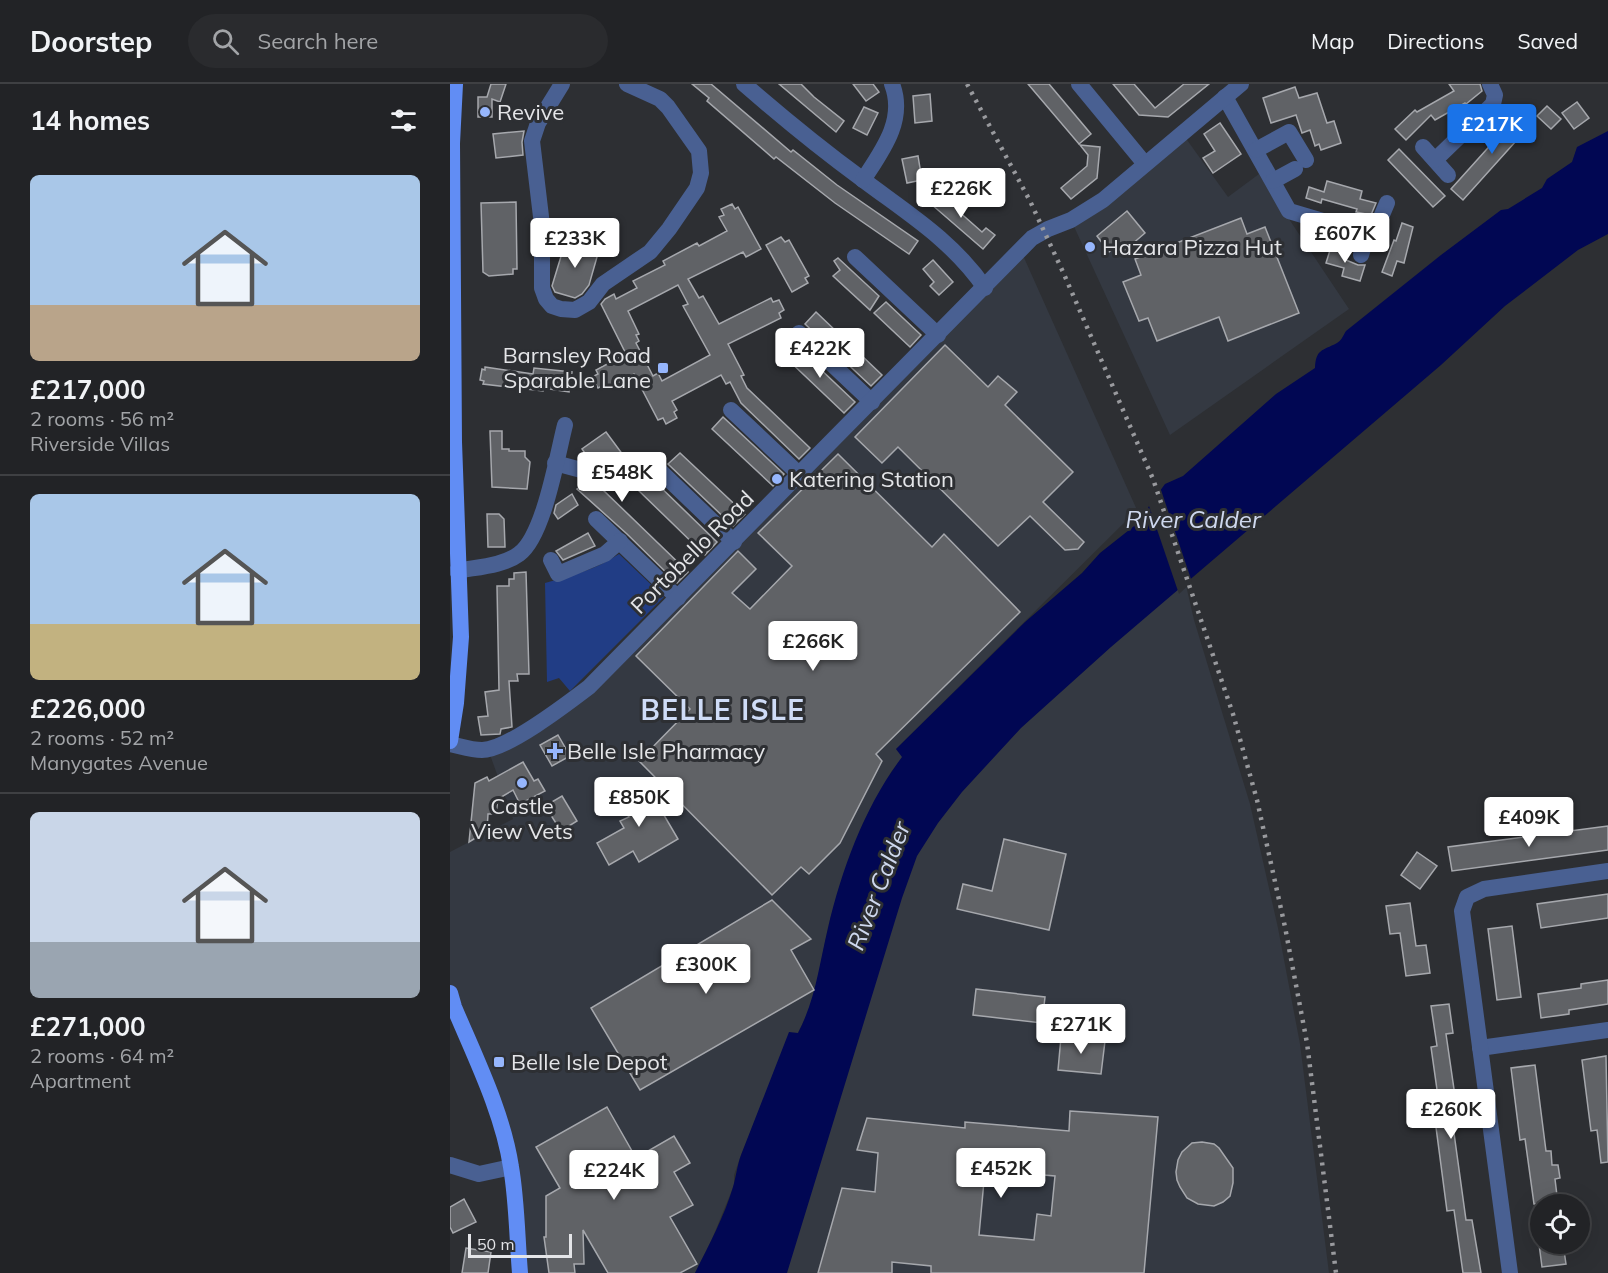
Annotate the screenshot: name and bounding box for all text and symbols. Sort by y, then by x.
search box [188,14,608,68]
text: Doorstep [30,24,152,59]
icon: search [209,25,242,58]
text: Search here [257,27,378,55]
text: Map [1311,28,1354,54]
text: Directions [1387,28,1484,54]
text: Saved [1517,28,1578,54]
place label: Revive [497,98,564,126]
text: 14 homes [30,104,150,137]
icon: filters [387,104,420,137]
pin: £217K [1450,104,1534,155]
marker: Revive [478,105,492,119]
text: £217K [1461,111,1523,136]
pin: £226K [919,168,1003,219]
text: £226K [930,175,992,200]
pin: £607K [1303,213,1387,264]
icon: home [171,214,279,322]
pin: £233K [533,218,617,269]
text: £607K [1314,220,1376,245]
text: £233K [544,225,606,250]
place label: Hazara Pizza Hut [1102,233,1282,261]
marker: Hazara Pizza Hut [1083,240,1097,254]
pin: £422K [778,328,862,379]
text: £422K [789,335,851,360]
place label: Barnsley Road Sparable Lane [503,341,651,394]
marker: Barnsley Road Sparable Lane [656,361,670,375]
text: £217,000 [30,373,146,406]
text: 2 rooms · 56 m² [30,406,174,431]
text: Riverside Villas [30,431,170,456]
pin: £548K [580,452,664,503]
text: £548K [591,459,653,484]
place label: Katering Station [789,465,954,493]
marker: Katering Station [770,472,784,486]
street label: Portobello Road [624,484,760,620]
water label: River Calder [1125,504,1262,534]
icon: home [171,533,279,641]
pin: £266K [771,621,855,672]
text: £266K [782,628,844,653]
text: £226,000 [30,692,146,725]
district label: BELLE ISLE [640,692,806,727]
text: 2 rooms · 52 m² [30,725,174,750]
place label: Belle Isle Pharmacy [567,737,766,765]
marker: Belle Isle Pharmacy [548,744,562,758]
text: Manygates Avenue [30,750,208,775]
marker: Castle View Vets [515,776,529,790]
pin: £850K [597,777,681,828]
text: £850K [608,784,670,809]
place label: Castle View Vets [471,792,573,845]
pin: £409K [1487,797,1571,848]
text: £409K [1498,804,1560,829]
water label: River Calder [840,816,917,954]
icon: home [171,851,279,959]
pin: £300K [664,944,748,995]
text: £300K [675,951,737,976]
pin: £271K [1039,1004,1123,1055]
text: £271,000 [30,1010,146,1043]
text: £271K [1050,1011,1112,1036]
text: 2 rooms · 64 m² [30,1043,174,1068]
place label: Belle Isle Depot [511,1048,668,1076]
marker: Belle Isle Depot [492,1055,506,1069]
text: Apartment [30,1068,131,1093]
pin: £260K [1409,1089,1493,1140]
text: £260K [1420,1096,1482,1121]
pin: £452K [959,1148,1043,1199]
pin: £224K [572,1150,656,1201]
text: £452K [970,1155,1032,1180]
text: £224K [583,1157,645,1182]
map controls [1530,1194,1590,1254]
button: locate [1530,1194,1590,1254]
scale bar [468,1231,572,1258]
text: 50 m [477,1234,514,1254]

